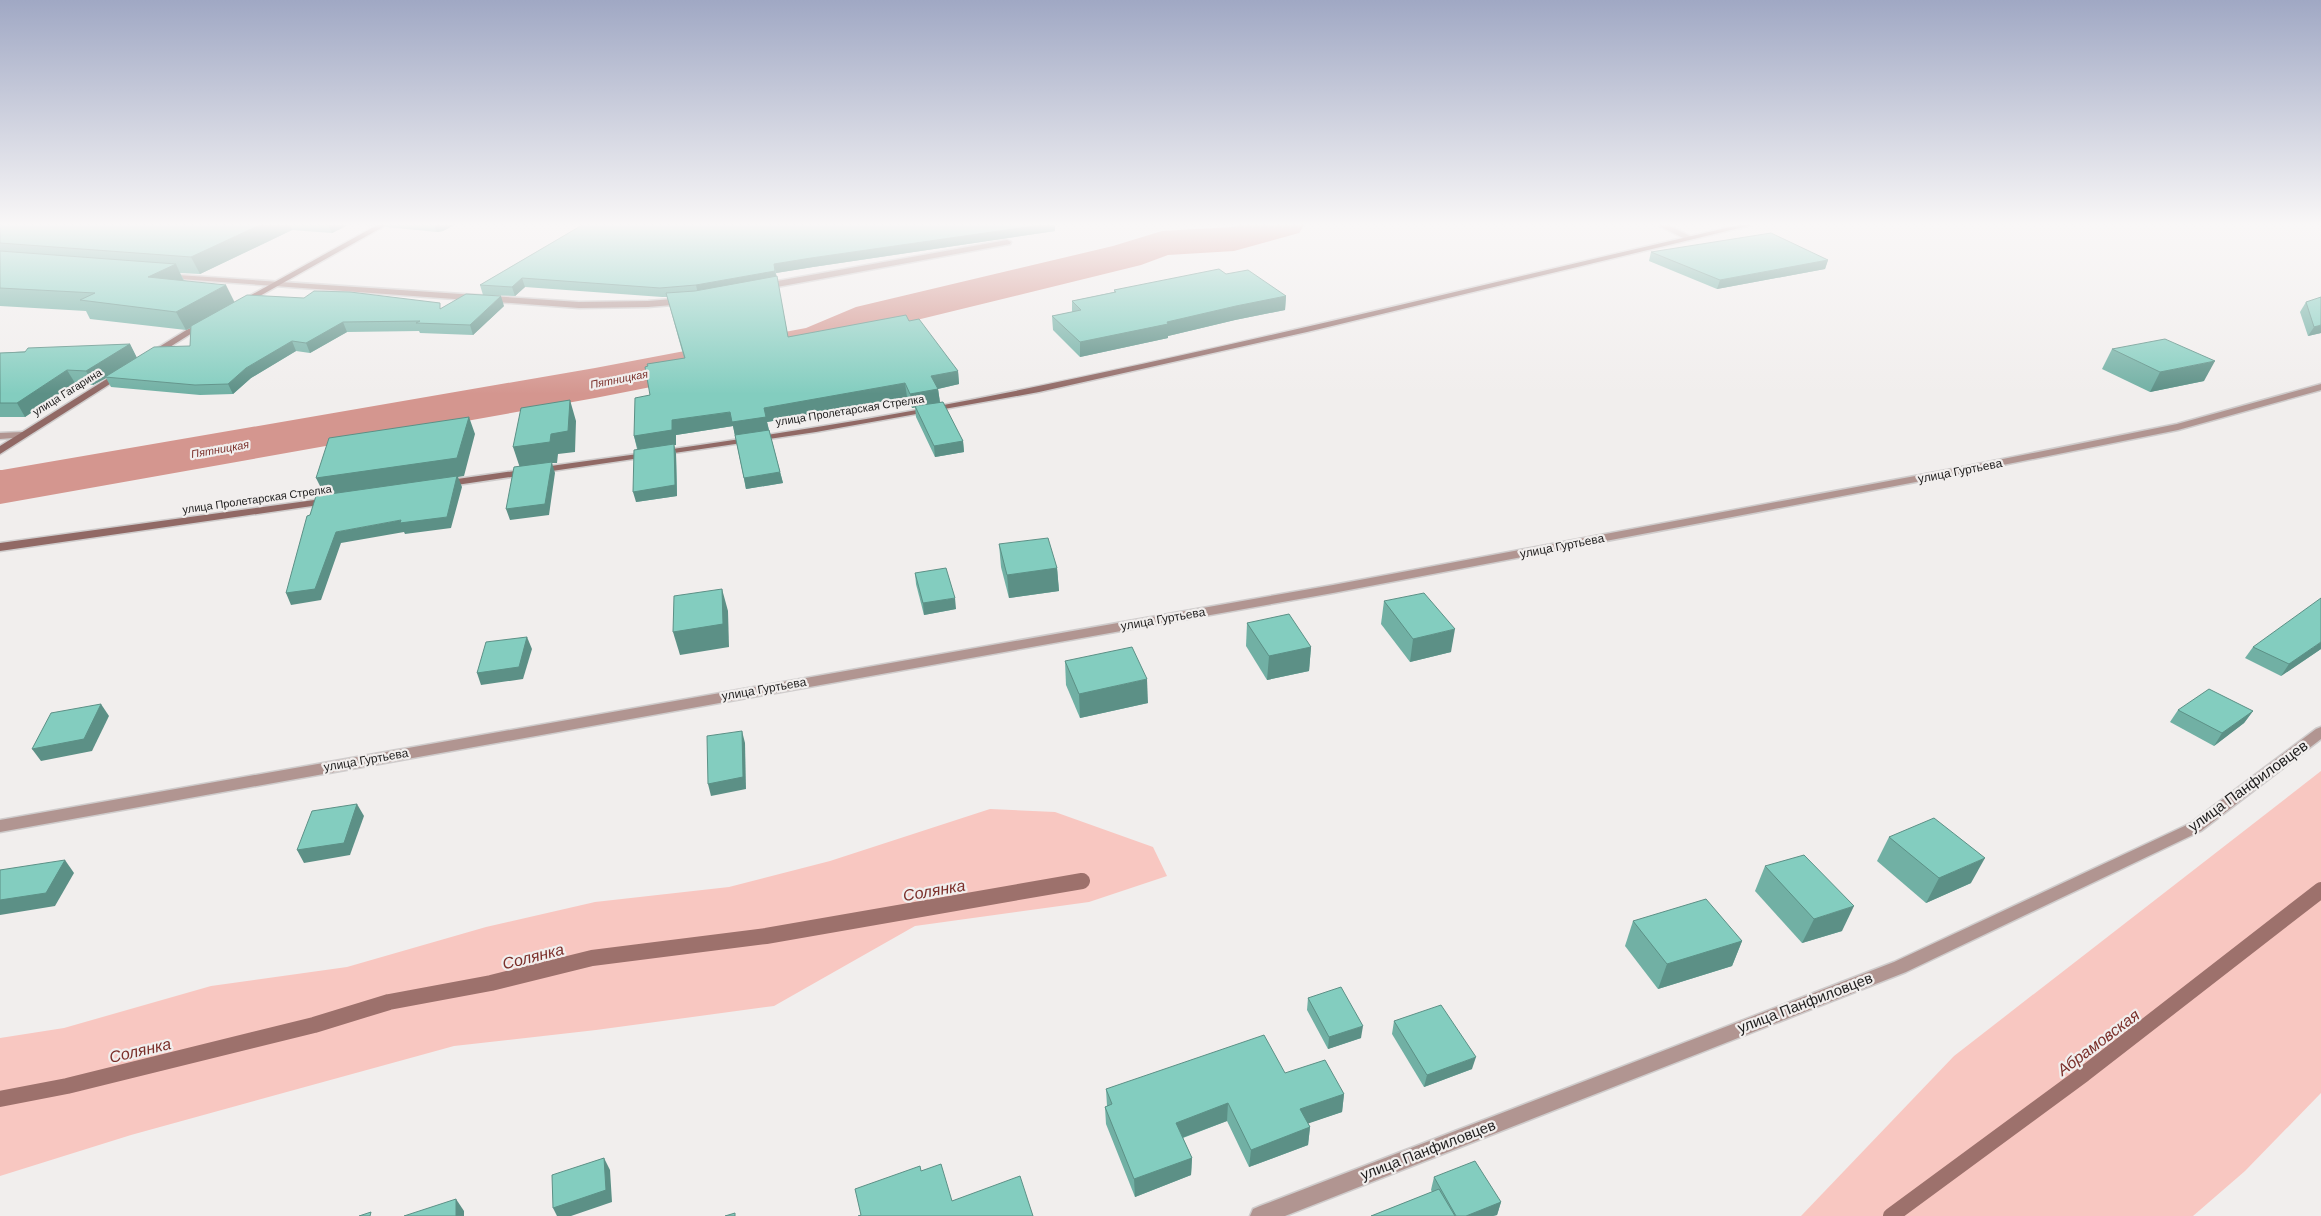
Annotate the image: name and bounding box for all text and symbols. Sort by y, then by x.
street label: улица Гагарина [30,365,105,419]
water label: Пятницкая [589,367,649,391]
street label: улица Пролетарская Стрелка [775,391,926,429]
water label: Пятницкая [190,437,250,461]
street label: улица Гуртьева [1917,455,2004,487]
street label: улица Пролетарская Стрелка [182,481,333,516]
street label: улица Гуртьева [1519,530,1606,562]
street label: улица Гуртьева [1120,604,1207,634]
street label: улица Гуртьева [721,674,808,704]
street label: улица Панфиловцев [2184,736,2312,836]
street label: улица Гуртьева [323,745,410,775]
water label: Солянка [901,875,967,906]
water label: Солянка [500,939,566,974]
street label: улица Панфиловцев [1735,968,1876,1038]
water label: Абрамовская [2052,1004,2144,1081]
water label: Солянка [107,1033,173,1068]
street label: улица Панфиловцев [1358,1115,1499,1185]

